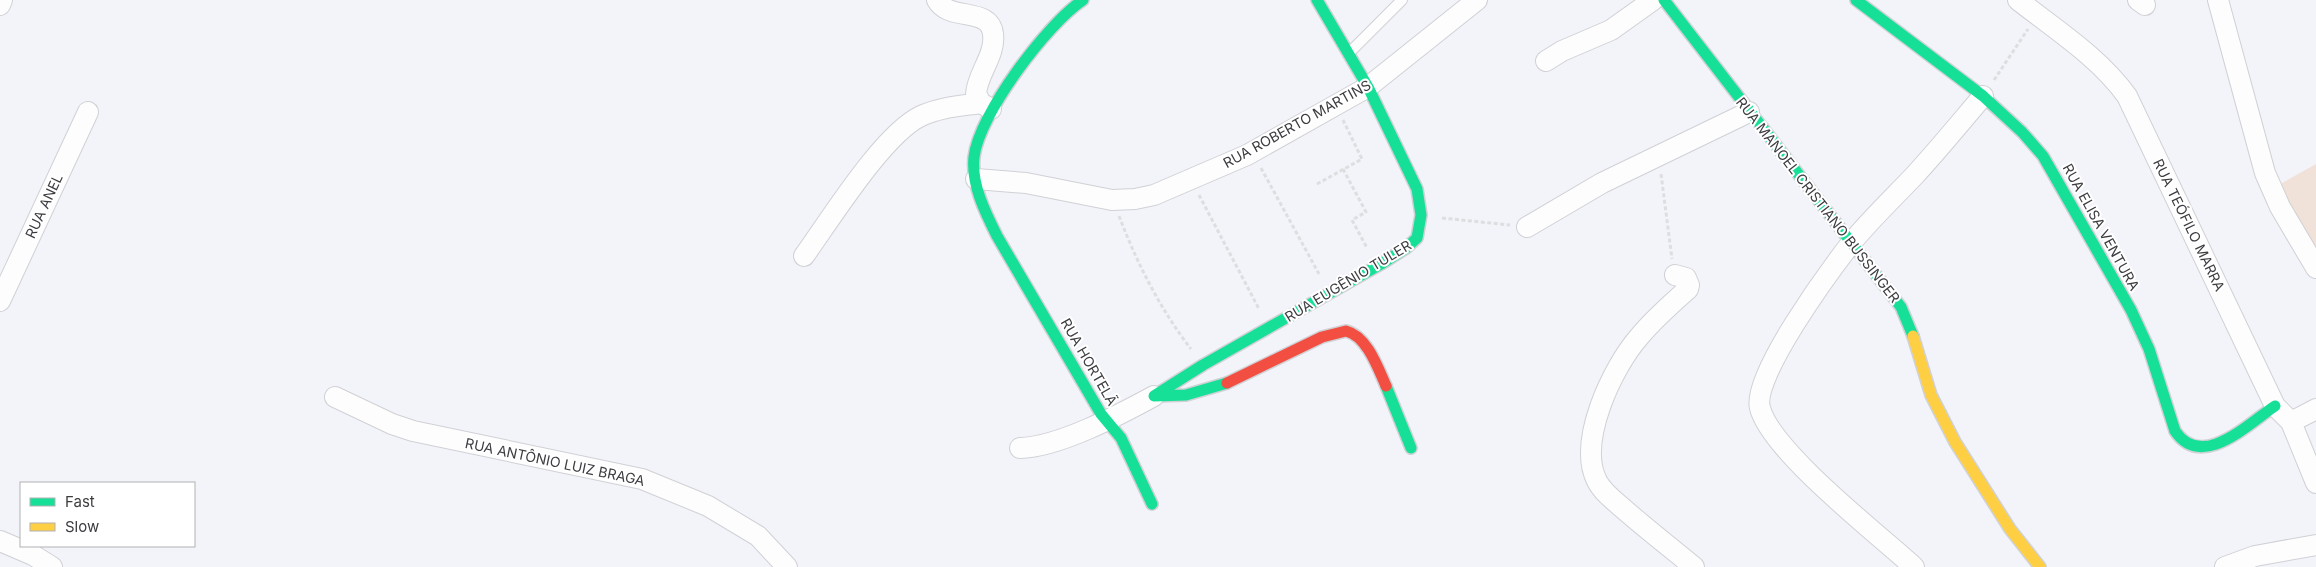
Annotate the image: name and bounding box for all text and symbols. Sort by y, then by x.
street label: RUA ROBERTO MARTINS [1220,76,1373,171]
street label: RUA MANOEL CRISTIANO BUSSINGER [1733,94,1904,306]
street label: RUA TEÓFILO MARRA [2150,156,2229,294]
street label: RUA ELISA VENTURA [2060,160,2143,293]
street label: RUA ANEL [21,171,66,241]
street label: RUA EUGÊNIO TULER [1282,236,1414,325]
street label: RUA HORTELÃ [1058,315,1121,409]
street label: RUA ANTÔNIO LUIZ BRAGA [464,434,647,489]
legend [20,482,195,547]
text: Fast [65,492,95,511]
text: Slow [65,517,99,536]

